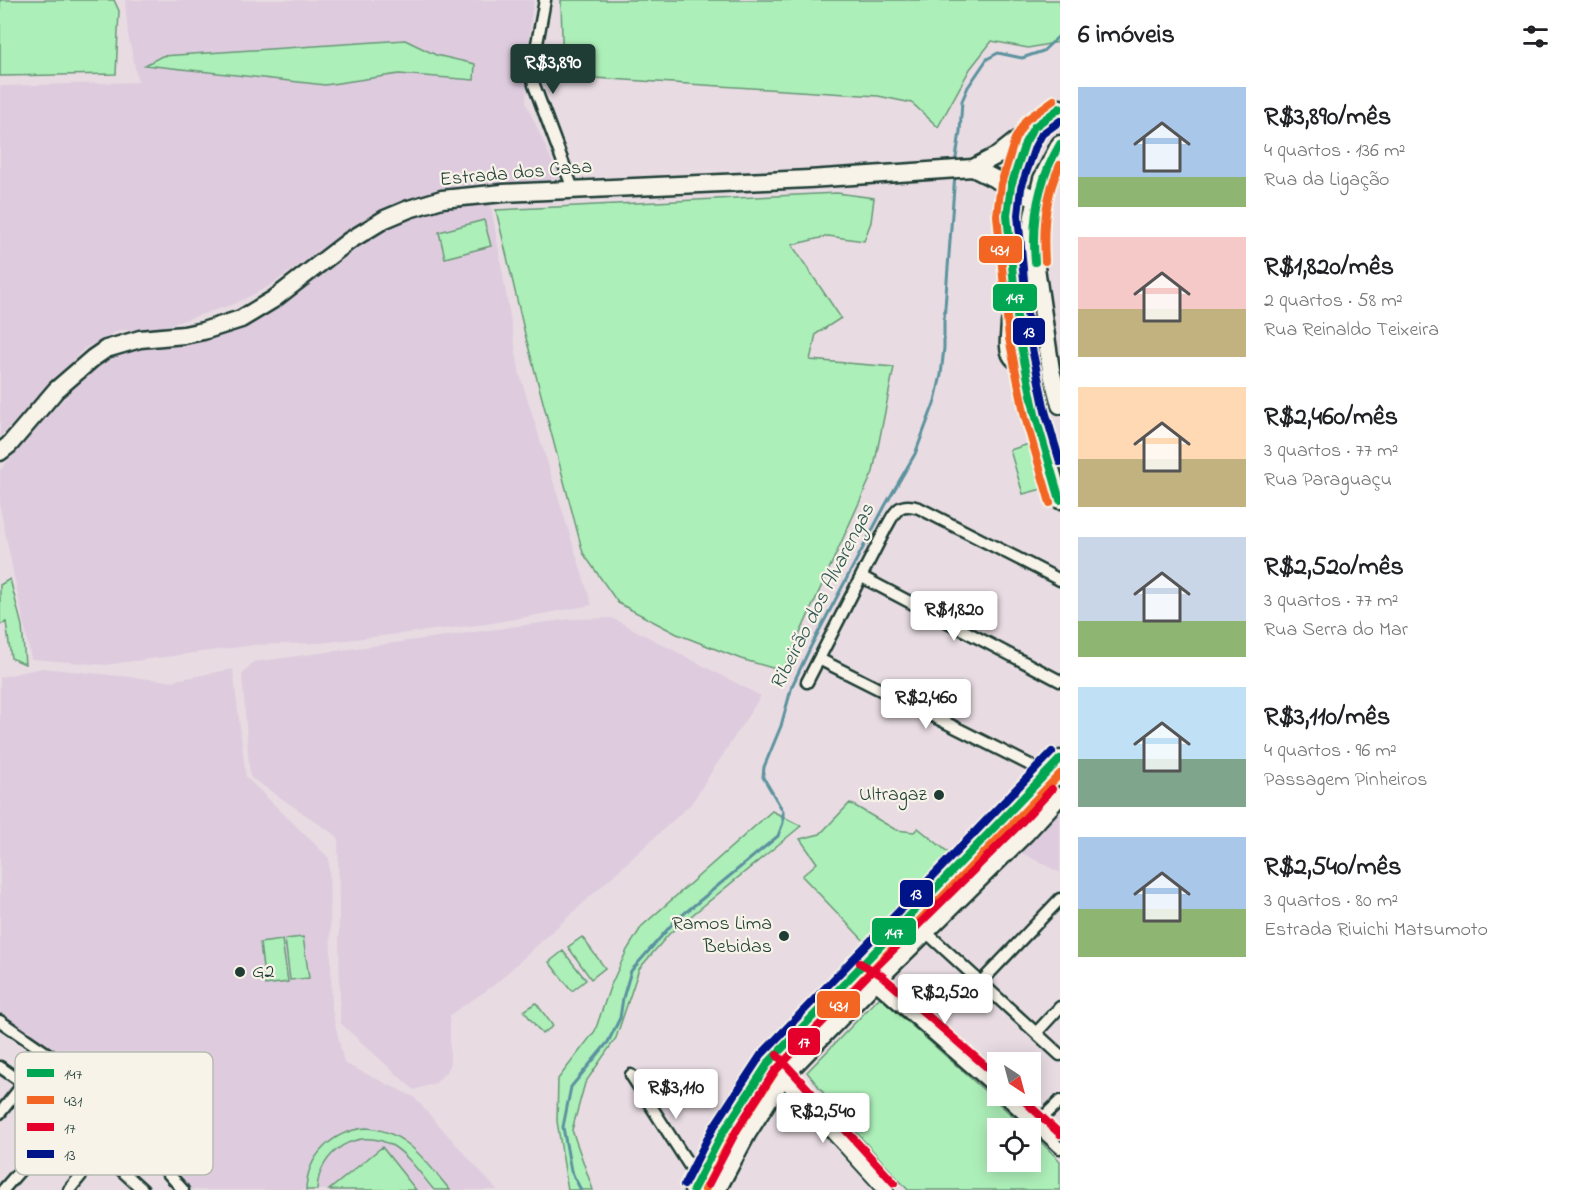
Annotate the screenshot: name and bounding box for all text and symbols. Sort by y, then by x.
text: 6 imóveis [1078,17,1175,55]
icon: filters [1519,20,1552,53]
pin: R$3,890 [498,44,608,95]
text: R$3,890 [524,49,582,78]
text: R$3,890/mês [1264,99,1391,137]
icon: home [1126,111,1198,183]
text: 4 quartos · 136 m² [1264,137,1405,166]
street label: Estrada dos Casa [439,153,593,195]
text: Rua da Ligação [1264,166,1389,195]
line badge: 431 [978,235,1023,264]
text: 431 [990,239,1010,263]
text: R$1,820/mês [1264,249,1394,287]
icon: home [1126,261,1198,333]
line badge: 147 [992,283,1038,312]
text: 147 [1006,287,1025,311]
text: 2 quartos · 58 m² [1264,287,1403,316]
text: Rua Reinaldo Teixeira [1264,316,1439,345]
line badge: 13 [1012,317,1046,346]
text: 13 [1023,321,1035,345]
text: R$2,460/mês [1264,399,1398,437]
icon: home [1126,411,1198,483]
text: 3 quartos · 77 m² [1264,437,1398,466]
text: Rua Paraguaçu [1264,466,1392,495]
water label: Ribeirão dos Alvarengas [763,498,884,696]
text: R$2,520/mês [1264,549,1404,587]
icon: home [1126,561,1198,633]
text: 3 quartos · 77 m² [1264,587,1398,616]
pin: R$1,820 [899,591,1009,642]
text: R$1,820 [924,596,984,625]
text: Rua Serra do Mar [1264,616,1408,645]
pin: R$2,460 [871,679,981,730]
text: R$2,460 [895,684,957,713]
text: R$3,110/mês [1264,699,1390,737]
icon: home [1126,711,1198,783]
text: 4 quartos · 96 m² [1264,737,1397,766]
text: Passagem Pinheiros [1264,766,1428,795]
place label: Ultragaz [859,781,928,811]
marker: Ultragaz [932,788,946,802]
text: R$2,540/mês [1264,849,1401,887]
icon: home [1126,861,1198,933]
line badge: 13 [899,879,934,908]
text: 13 [910,883,922,907]
text: 3 quartos · 80 m² [1264,887,1398,916]
place label: Ramos Lima Bebidas [672,910,772,962]
text: Estrada Riuichi Matsumoto [1264,916,1488,945]
line badge: 147 [871,917,917,946]
text: 147 [885,922,904,946]
marker: Ramos Lima Bebidas [777,929,791,943]
place label: G2 [252,958,275,987]
marker: G2 [233,965,247,979]
pin: R$2,520 [890,974,1000,1025]
text: R$2,520 [912,979,978,1008]
line badge: 431 [816,990,861,1019]
text: 431 [829,995,849,1019]
line badge: 17 [787,1027,821,1056]
text: 17 [798,1031,810,1055]
legend [15,1052,213,1175]
north arrow [987,1052,1041,1106]
map controls [987,1052,1041,1172]
text: 147 [64,1063,83,1087]
pin: R$3,110 [621,1069,731,1120]
text: R$3,110 [648,1074,704,1103]
text: 431 [64,1090,82,1114]
pin: R$2,540 [768,1093,878,1144]
text: R$2,540 [791,1098,855,1127]
text: 17 [64,1117,76,1141]
button: locate [987,1118,1041,1172]
text: 13 [64,1144,76,1168]

